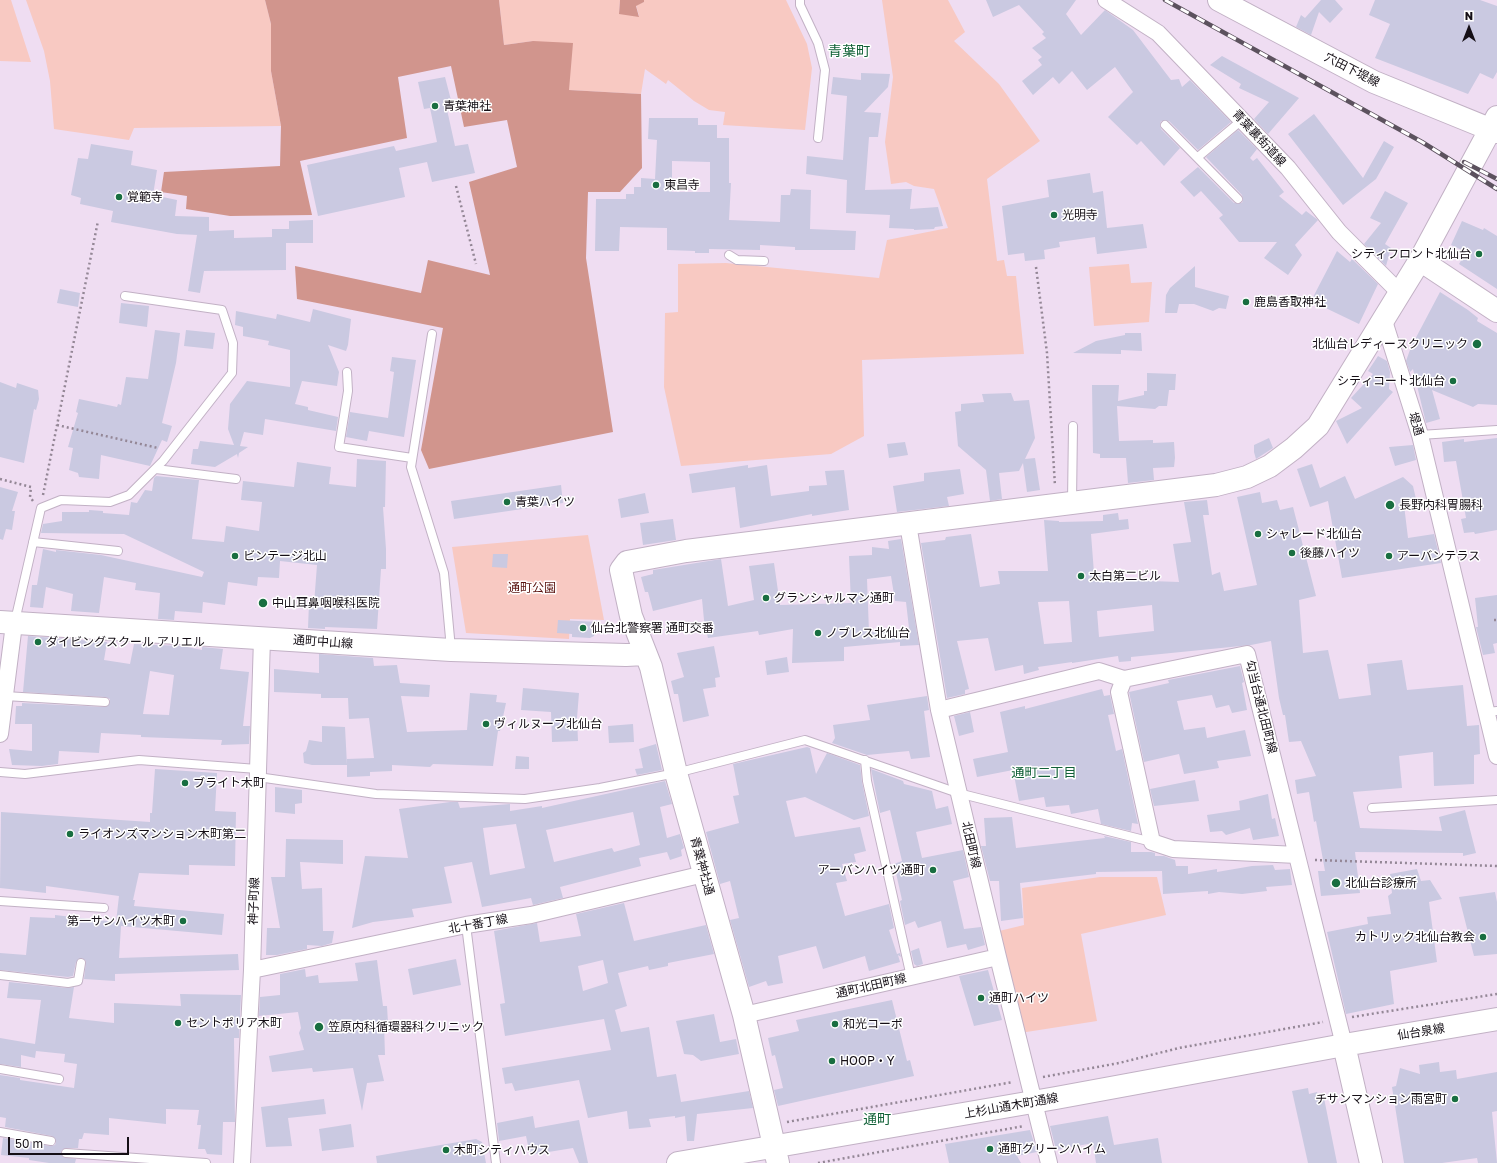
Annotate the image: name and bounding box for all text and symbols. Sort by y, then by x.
north arrow [1449,8,1489,48]
text: N [1465,9,1473,22]
district label: 青葉町 [828,44,870,60]
street label: 穴田下堤線 [1322,50,1382,90]
place label: 青葉神社 [443,99,491,113]
marker: 青葉神社 [430,101,440,111]
street label: 青葉裏街道線 [1229,107,1289,169]
place label: 東昌寺 [664,178,700,192]
marker: 東昌寺 [651,180,661,190]
place label: 覚範寺 [127,190,163,204]
marker: 覚範寺 [114,192,124,202]
place label: 光明寺 [1062,208,1098,222]
marker: 光明寺 [1049,210,1059,220]
place label: シティフロント北仙台 [1351,247,1471,261]
marker: シティフロント北仙台 [1474,249,1484,259]
place label: 鹿島香取神社 [1254,295,1326,309]
marker: 鹿島香取神社 [1241,297,1251,307]
place label: 北仙台レディースクリニック [1312,337,1468,351]
marker: 北仙台レディースクリニック [1471,338,1483,350]
place label: シティコート北仙台 [1337,374,1445,388]
marker: シティコート北仙台 [1448,376,1458,386]
street label: 堤通 [1406,410,1426,438]
place label: 青葉ハイツ [515,495,575,509]
marker: 青葉ハイツ [502,497,512,507]
place label: 長野内科胃腸科 [1399,498,1483,512]
marker: 長野内科胃腸科 [1384,499,1396,511]
place label: シャレード北仙台 [1266,527,1362,541]
marker: シャレード北仙台 [1253,529,1263,539]
place label: 後藤ハイツ [1300,546,1360,560]
marker: 後藤ハイツ [1287,548,1297,558]
place label: ビンテージ北山 [243,549,327,563]
place label: アーバンテラス [1397,549,1480,563]
marker: ビンテージ北山 [230,551,240,561]
marker: アーバンテラス [1384,551,1394,561]
place label: 太白第二ビル [1089,569,1161,583]
marker: 太白第二ビル [1076,571,1086,581]
park label: 通町公園 [508,581,556,595]
place label: グランシャルマン通町 [774,591,894,605]
marker: グランシャルマン通町 [761,593,771,603]
place label: 中山耳鼻咽喉科医院 [272,596,380,610]
marker: 中山耳鼻咽喉科医院 [257,597,269,609]
place label: 仙台北警察署 通町交番 [591,621,714,635]
marker: 仙台北警察署 通町交番 [578,623,588,633]
place label: ノブレス北仙台 [826,626,910,640]
marker: ノブレス北仙台 [813,628,823,638]
street label: 通町中山線 [293,633,353,651]
place label: ダイビングスクール アリエル [46,635,205,649]
marker: ダイビングスクール アリエル [33,637,43,647]
street label: 勾当台通北田町線 [1242,659,1280,755]
place label: ヴィルヌーブ北仙台 [494,717,602,731]
marker: ヴィルヌーブ北仙台 [481,719,491,729]
district label: 通町二丁目 [1012,765,1076,781]
place label: ブライト木町 [193,776,265,790]
marker: ブライト木町 [180,778,190,788]
street label: 北田町線 [959,820,983,870]
place label: ライオンズマンション木町第二 [78,827,246,841]
marker: ライオンズマンション木町第二 [65,829,75,839]
street label: 青葉神社通 [687,835,717,897]
place label: アーバンハイツ通町 [818,863,925,877]
marker: アーバンハイツ通町 [928,865,938,875]
place label: 北仙台診療所 [1345,876,1417,890]
street label: 神子町線 [246,877,262,925]
marker: 北仙台診療所 [1330,877,1342,889]
street label: 北十番丁線 [447,912,509,936]
place label: 第一サンハイツ木町 [67,914,175,928]
marker: 第一サンハイツ木町 [178,916,188,926]
place label: カトリック北仙台教会 [1355,930,1475,944]
marker: カトリック北仙台教会 [1478,932,1488,942]
street label: 通町北田町線 [834,971,908,1001]
place label: 通町ハイツ [989,991,1049,1005]
marker: 通町ハイツ [976,993,986,1003]
place label: セントポリア木町 [186,1016,282,1030]
place label: 和光コーポ [843,1017,903,1031]
marker: セントポリア木町 [173,1018,183,1028]
marker: 和光コーポ [830,1019,840,1029]
place label: 笠原内科循環器科クリニック [328,1020,484,1034]
marker: 笠原内科循環器科クリニック [313,1021,325,1033]
street label: 仙台泉線 [1396,1021,1446,1043]
place label: HOOP・Y [840,1054,894,1068]
marker: HOOP・Y [827,1056,837,1066]
street label: 上杉山通木町通線 [962,1091,1060,1121]
place label: チサンマンション雨宮町 [1315,1092,1447,1106]
marker: チサンマンション雨宮町 [1450,1094,1460,1104]
district label: 通町 [863,1112,891,1128]
scale bar [10,1129,131,1155]
text: 50 m [15,1136,43,1151]
place label: 通町グリーンハイム [998,1142,1106,1156]
place label: 木町シティハウス [454,1143,550,1157]
marker: 通町グリーンハイム [985,1144,995,1154]
marker: 木町シティハウス [441,1145,451,1155]

